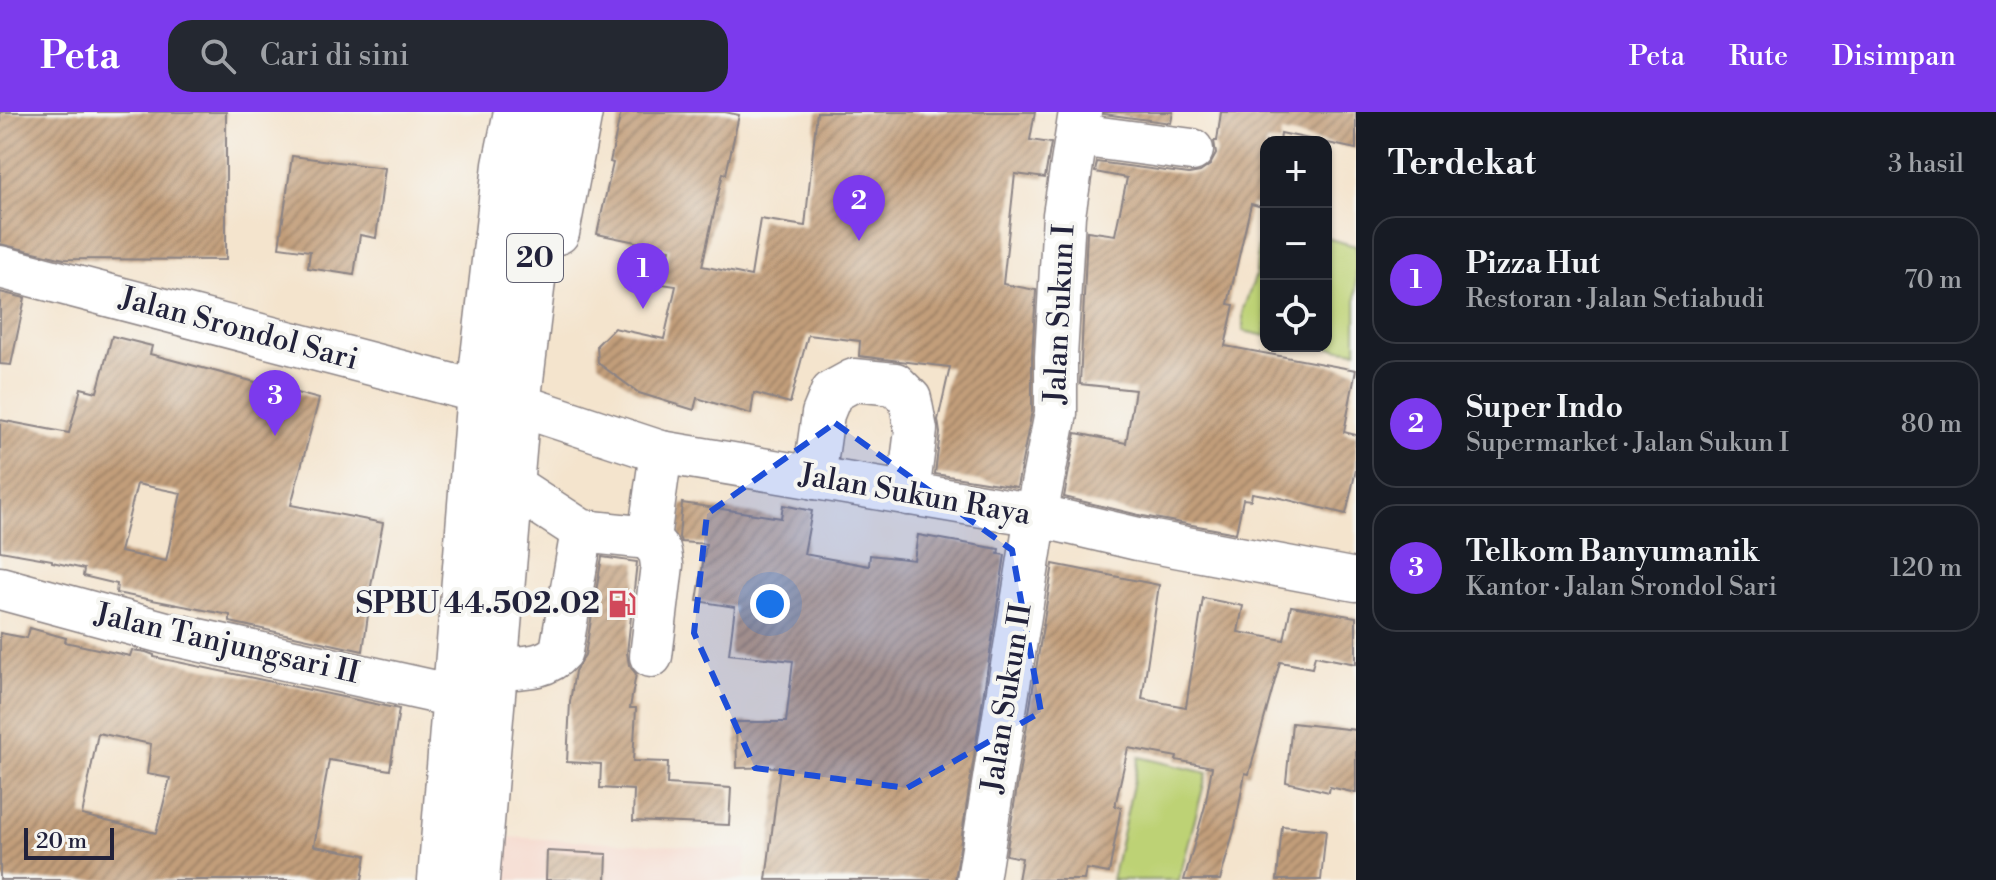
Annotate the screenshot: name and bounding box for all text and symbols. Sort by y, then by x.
search box [168,20,728,92]
text: Peta [40,33,120,80]
icon: search [196,34,240,78]
text: Cari di sini [260,37,409,75]
text: Peta [1629,39,1685,74]
text: Rute [1729,39,1788,74]
text: Disimpan [1832,39,1956,74]
map controls [1260,136,1332,352]
button: + [1260,136,1332,208]
text: Terdekat [1388,143,1536,185]
text: 3 hasil [1888,148,1964,180]
pin: 2 [833,175,885,241]
button: − [1260,208,1332,280]
street label: Jalan Sukun I [1036,223,1084,406]
road number: 20 [507,234,563,282]
pin: 1 [617,243,669,309]
text: Pizza Hut [1466,245,1600,283]
text: 1 [1410,264,1422,296]
text: 70 m [1904,264,1962,296]
street label: Jalan Srondol Sari [115,279,363,379]
button: locate [1260,280,1332,352]
text: Restoran · Jalan Setiabudi [1466,283,1765,315]
pin: 3 [249,370,301,436]
text: Super Indo [1466,389,1623,427]
text: 2 [1408,408,1424,440]
text: 80 m [1901,408,1962,440]
text: Supermarket · Jalan Sukun I [1466,427,1789,459]
street label: Jalan Sukun Raya [795,456,1034,534]
text: Telkom Banyumanik [1466,533,1759,571]
text: 3 [1408,552,1424,584]
text: 120 m [1890,552,1962,584]
text: Kantor · Jalan Srondol Sari [1466,571,1777,603]
your location [750,584,790,624]
place label: SPBU 44.502.02 [356,585,600,623]
fuel station icon: SPBU 44.502.02 [607,589,637,619]
street label: Jalan Tanjungsari II [90,595,363,693]
street label: Jalan Sukun II [973,600,1041,796]
scale bar [24,824,114,860]
text: 20 m [36,828,87,855]

